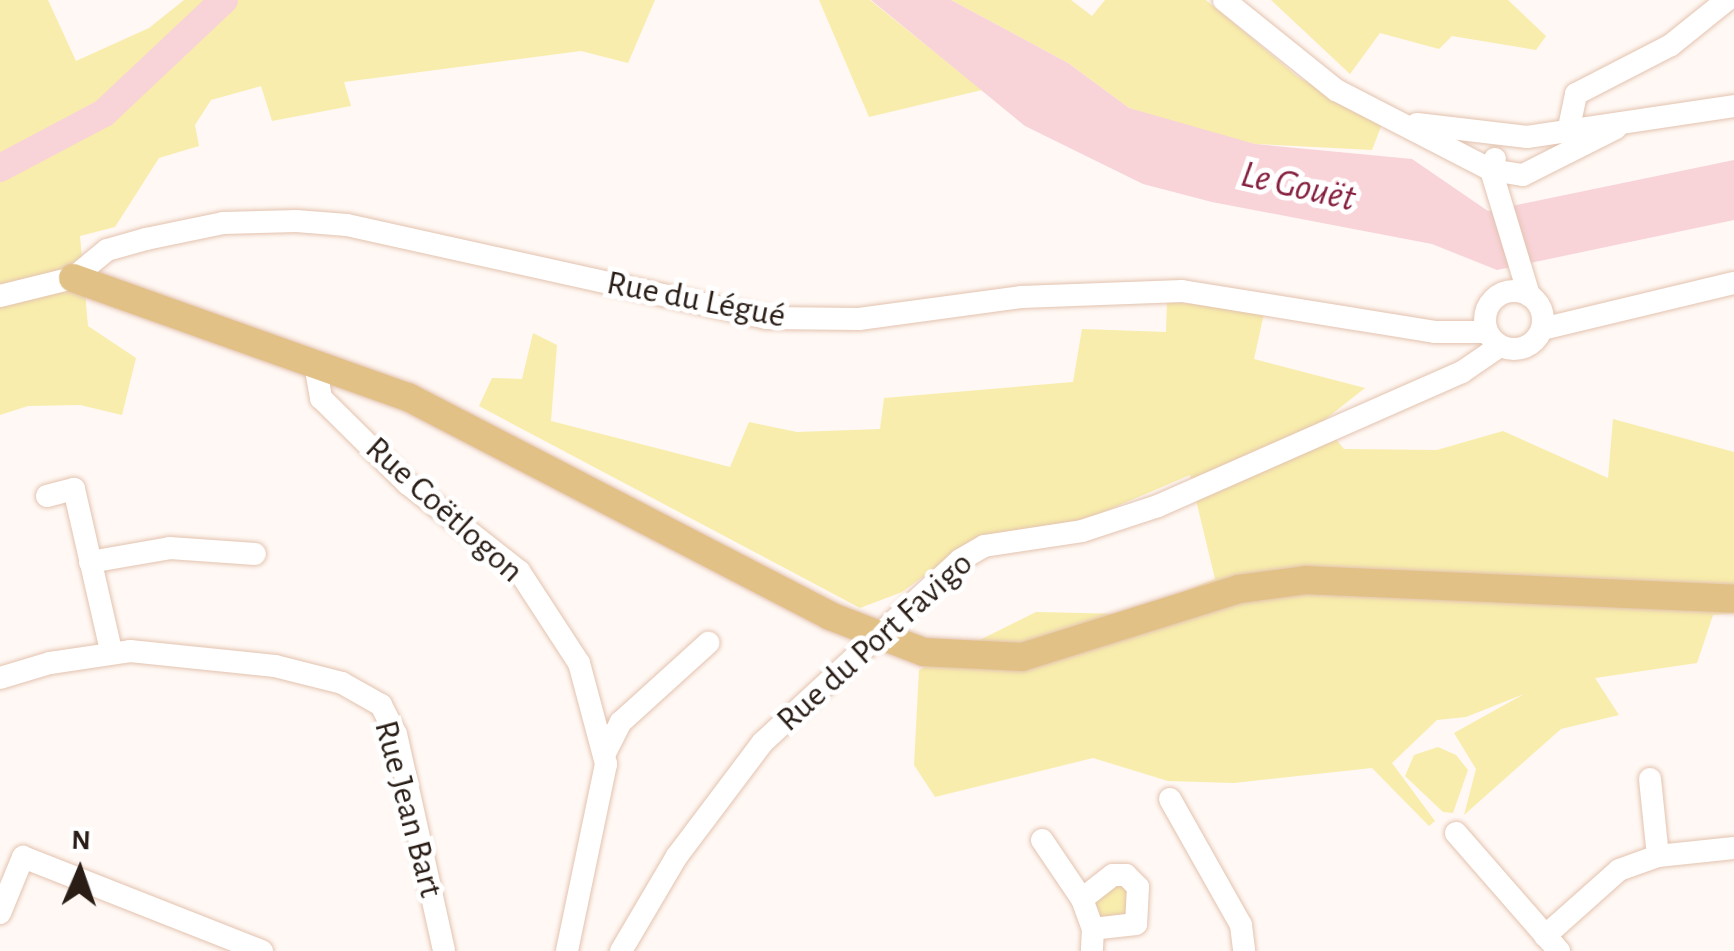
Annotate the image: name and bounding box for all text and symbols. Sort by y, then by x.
water label: Le Gouët [1236,153,1360,223]
street label: Rue du Légué [603,262,789,338]
street label: Rue Coëtlogon [356,428,532,592]
street label: Rue du Port Favigo [768,543,982,741]
street label: Rue Jean Bart [364,716,452,902]
north arrow [30,821,130,921]
text: N [71,827,91,855]

